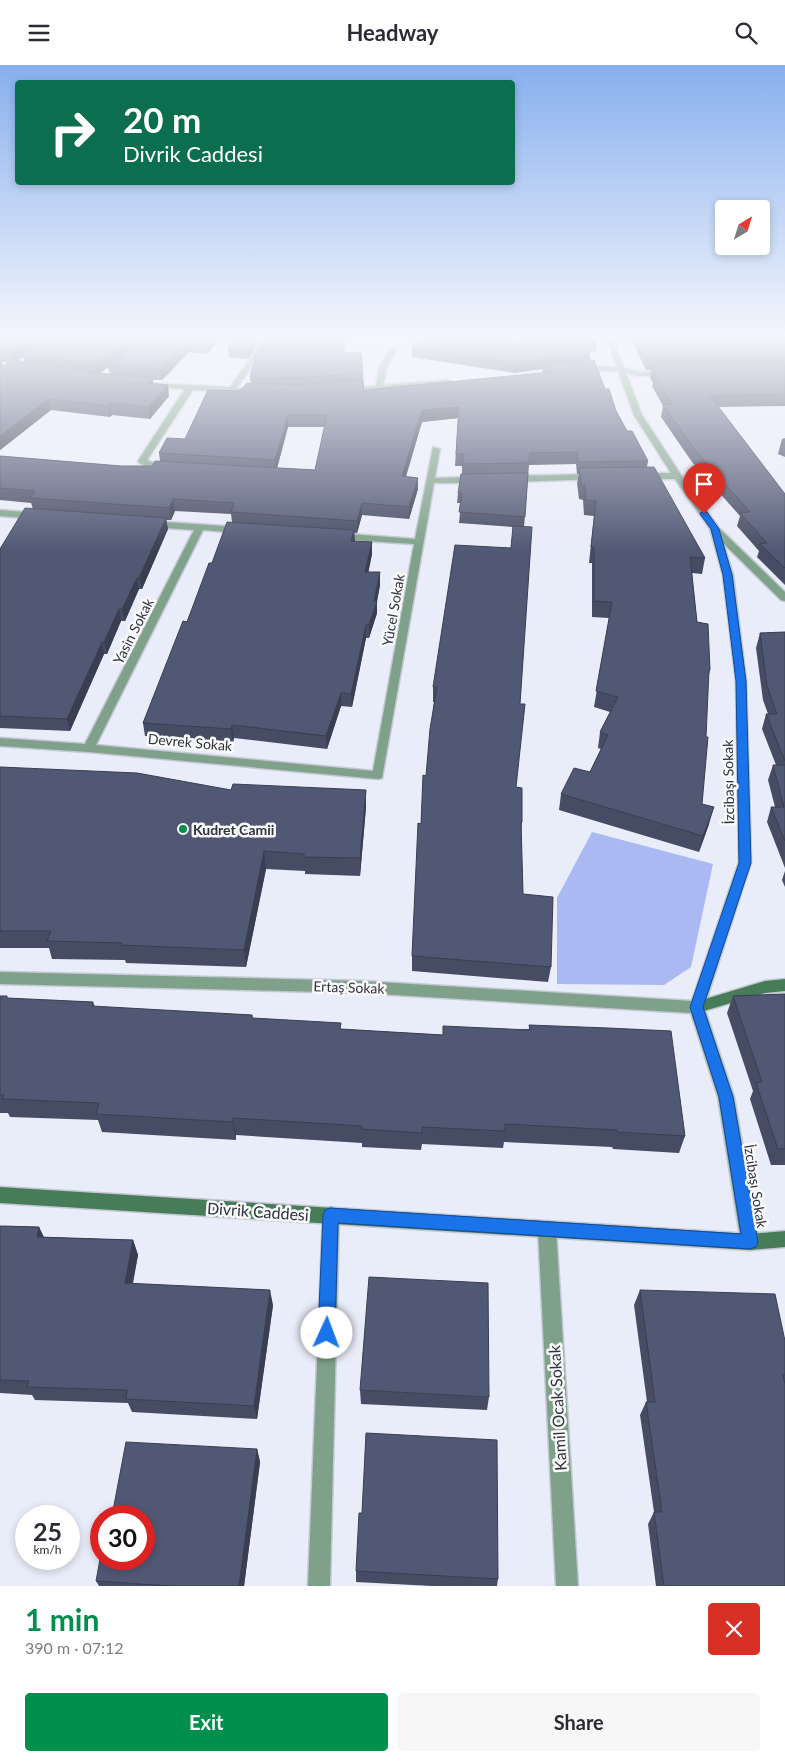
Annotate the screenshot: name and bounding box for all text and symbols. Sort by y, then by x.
icon: menu [25,19,53,47]
text: Headway [347,19,438,46]
icon: search [732,19,760,47]
text: 20 m [123,98,201,140]
icon: right [40,100,105,165]
text: Divrik Caddesi [123,140,263,167]
north arrow [715,200,770,255]
map controls [715,200,770,255]
pin [683,463,725,514]
icon: arrive [690,470,718,498]
street label: Yücel Sokak [378,572,408,647]
street label: Yasin Sokak [109,594,157,667]
street label: Devrek Sokak [147,730,234,754]
street label: İzcibaşı Sokak [719,739,737,824]
place label: Kudret Camii [193,821,274,838]
marker: Kudret Camii [177,823,189,835]
street label: Ertaş Sokak [313,977,386,997]
street label: İzcibaşı Sokak [741,1143,771,1230]
street label: Divrik Caddesi [207,1198,309,1224]
position arrow [300,1306,352,1358]
street label: Kamil Ocak Sokak [544,1344,570,1471]
speed limit sign: 30 [90,1505,155,1570]
text: 25 [33,1516,62,1546]
text: km/h [33,1542,62,1557]
text: 1 min [25,1601,99,1637]
button: close [708,1603,760,1655]
text: 390 m · 07:12 [25,1638,124,1657]
button: Exit [25,1693,388,1751]
button: Share [398,1693,760,1751]

